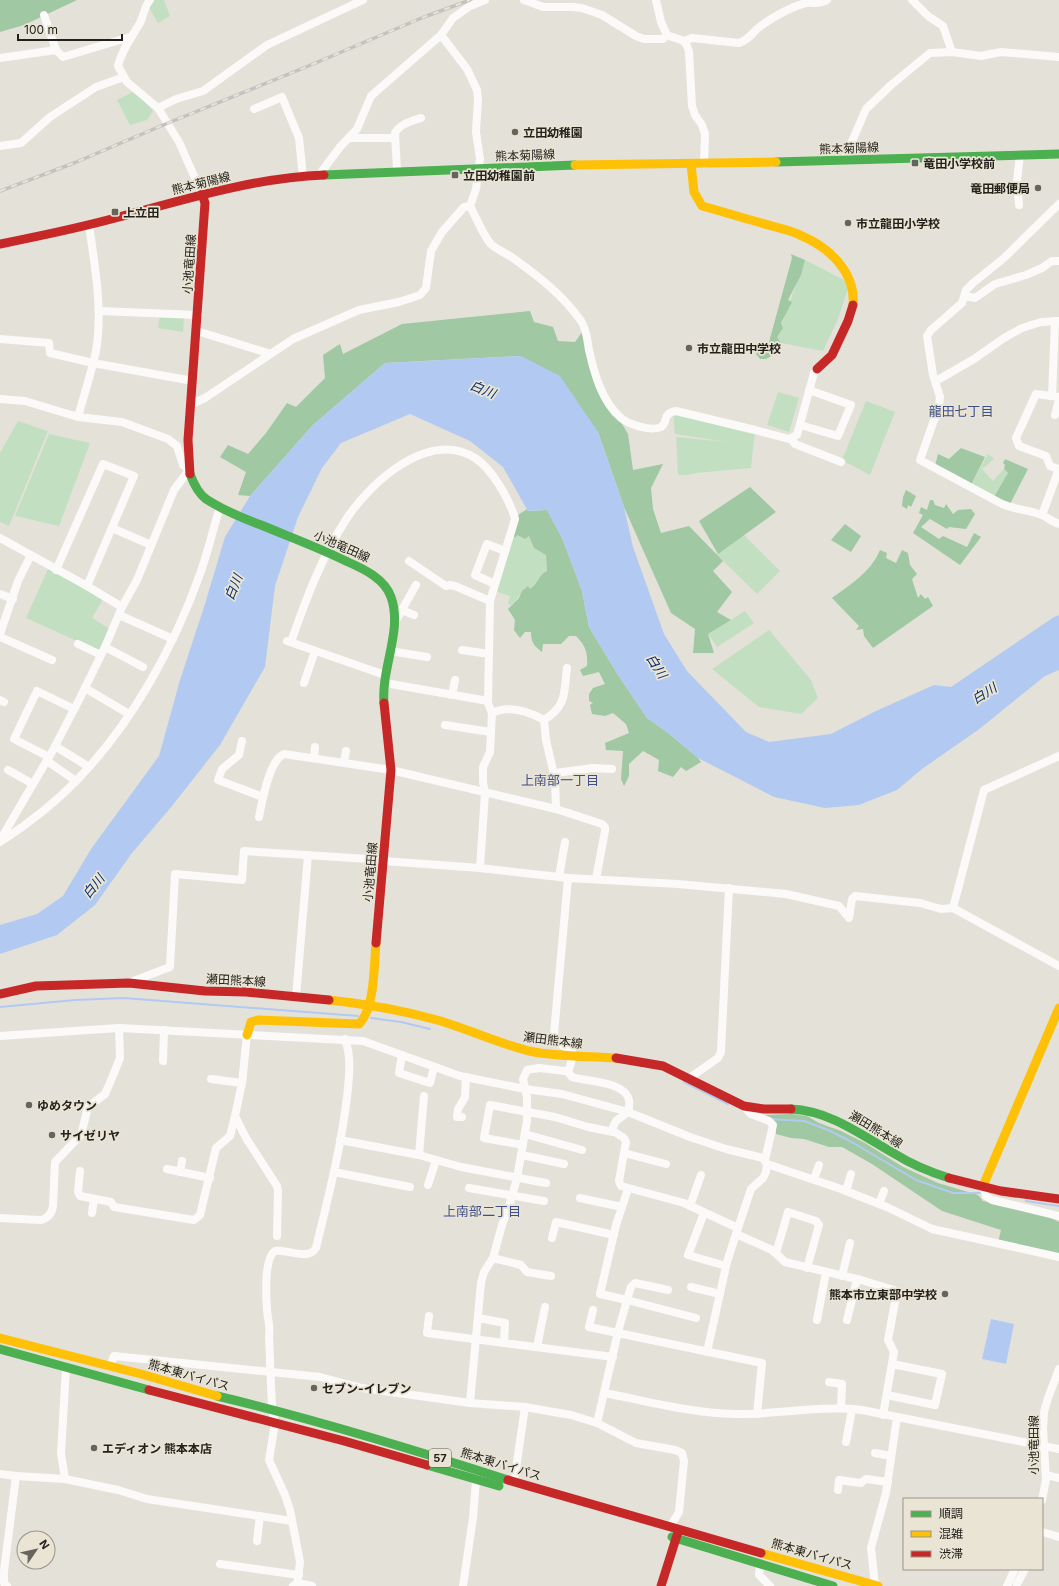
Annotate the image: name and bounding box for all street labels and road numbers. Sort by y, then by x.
street label: 熊本菊陽線 [819,139,879,157]
street label: 熊本菊陽線 [495,146,555,164]
street label: 熊本菊陽線 [170,168,232,198]
street label: 小池竜田線 [179,234,199,294]
street label: 小池竜田線 [312,527,372,565]
street label: 小池竜田線 [360,841,380,903]
street label: 瀬田熊本線 [206,971,266,989]
street label: 瀬田熊本線 [522,1029,584,1051]
street label: 瀬田熊本線 [846,1107,906,1151]
street label: 熊本東バイパス [147,1356,231,1394]
street label: 小池竜田線 [1026,1415,1041,1475]
street label: 熊本東バイパス [459,1445,543,1483]
road number: 57 [429,1449,451,1467]
street label: 熊本東バイパス [770,1535,854,1573]

